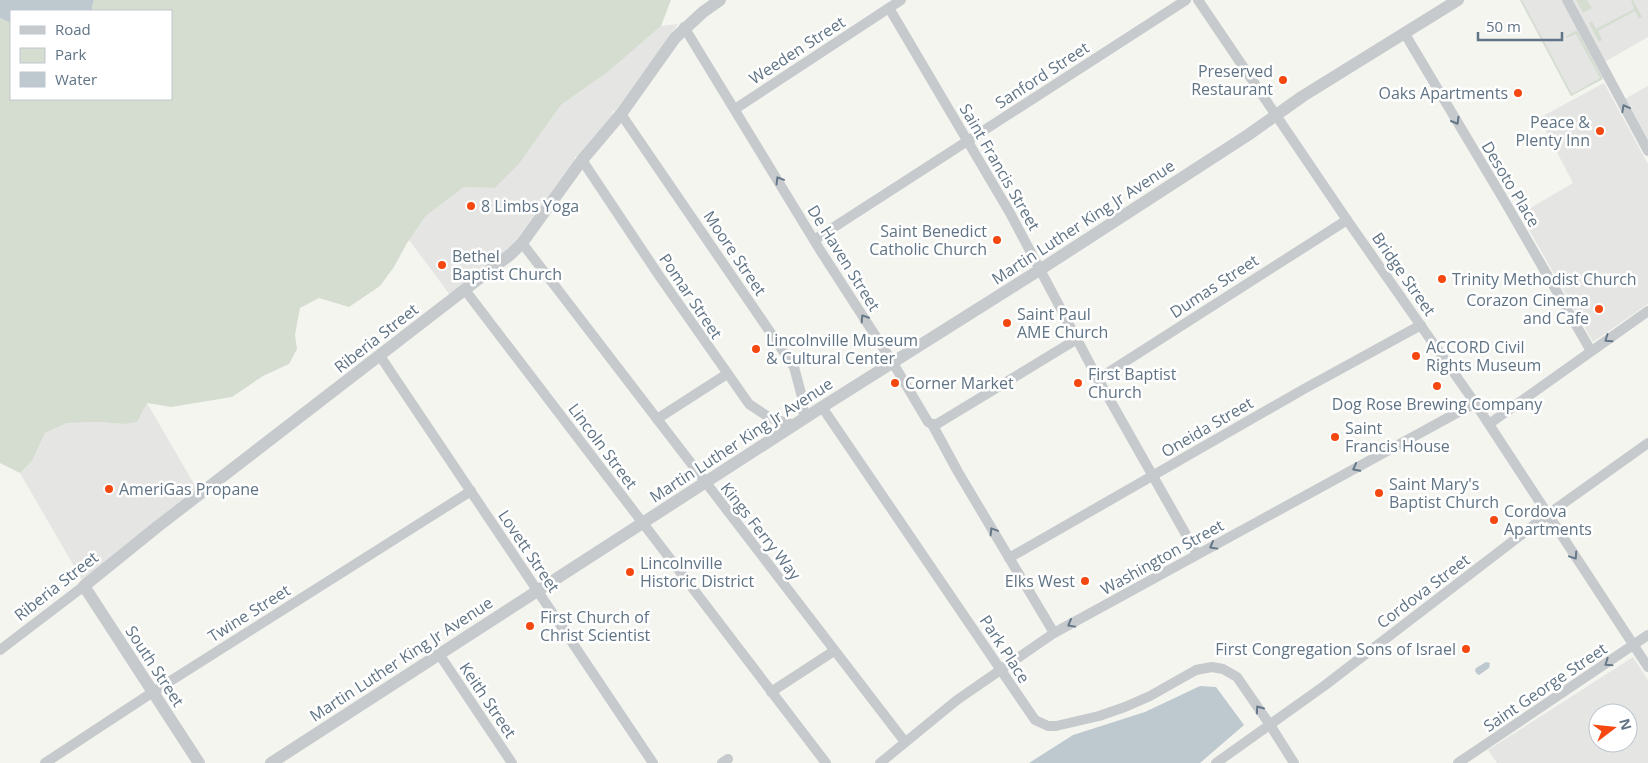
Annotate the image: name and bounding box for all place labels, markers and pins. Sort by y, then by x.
place label: Preserved Restaurant [1191,60,1273,100]
marker: Preserved Restaurant [1277,74,1289,86]
place label: Oaks Apartments [1379,82,1508,104]
marker: Oaks Apartments [1512,87,1524,99]
place label: Peace & Plenty Inn [1516,111,1590,151]
marker: Peace & Plenty Inn [1594,125,1606,137]
place label: 8 Limbs Yoga [481,195,579,217]
marker: 8 Limbs Yoga [465,200,477,212]
place label: Saint Benedict Catholic Church [869,220,987,260]
marker: Saint Benedict Catholic Church [991,234,1003,246]
place label: Bethel Baptist Church [452,245,562,285]
marker: Bethel Baptist Church [436,259,448,271]
place label: Trinity Methodist Church [1452,268,1637,290]
marker: Trinity Methodist Church [1436,273,1448,285]
place label: Corazon Cinema and Cafe [1466,289,1589,329]
place label: Saint Paul AME Church [1017,303,1108,343]
marker: Corazon Cinema and Cafe [1593,303,1605,315]
marker: Saint Paul AME Church [1001,317,1013,329]
place label: Lincolnville Museum & Cultural Center [766,329,918,369]
place label: ACCORD Civil Rights Museum [1426,336,1541,376]
marker: Lincolnville Museum & Cultural Center [750,343,762,355]
marker: ACCORD Civil Rights Museum [1410,350,1422,362]
place label: First Baptist Church [1088,363,1177,403]
place label: Corner Market [905,372,1014,394]
marker: Corner Market [889,377,901,389]
marker: First Baptist Church [1072,377,1084,389]
marker: Dog Rose Brewing Company [1431,380,1443,392]
place label: Dog Rose Brewing Company [1332,393,1543,415]
place label: Saint Francis House [1345,417,1450,457]
marker: Saint Francis House [1329,431,1341,443]
place label: Saint Mary's Baptist Church [1389,473,1499,513]
place label: AmeriGas Propane [119,478,259,500]
marker: AmeriGas Propane [103,483,115,495]
marker: Saint Mary's Baptist Church [1373,487,1385,499]
place label: Cordova Apartments [1504,500,1592,540]
marker: Cordova Apartments [1488,514,1500,526]
place label: Lincolnville Historic District [640,552,754,592]
marker: Lincolnville Historic District [624,566,636,578]
place label: Elks West [1005,570,1075,592]
marker: Elks West [1079,575,1091,587]
place label: First Church of Christ Scientist [540,606,651,646]
marker: First Church of Christ Scientist [524,620,536,632]
place label: First Congregation Sons of Israel [1215,638,1456,660]
marker: First Congregation Sons of Israel [1460,643,1472,655]

